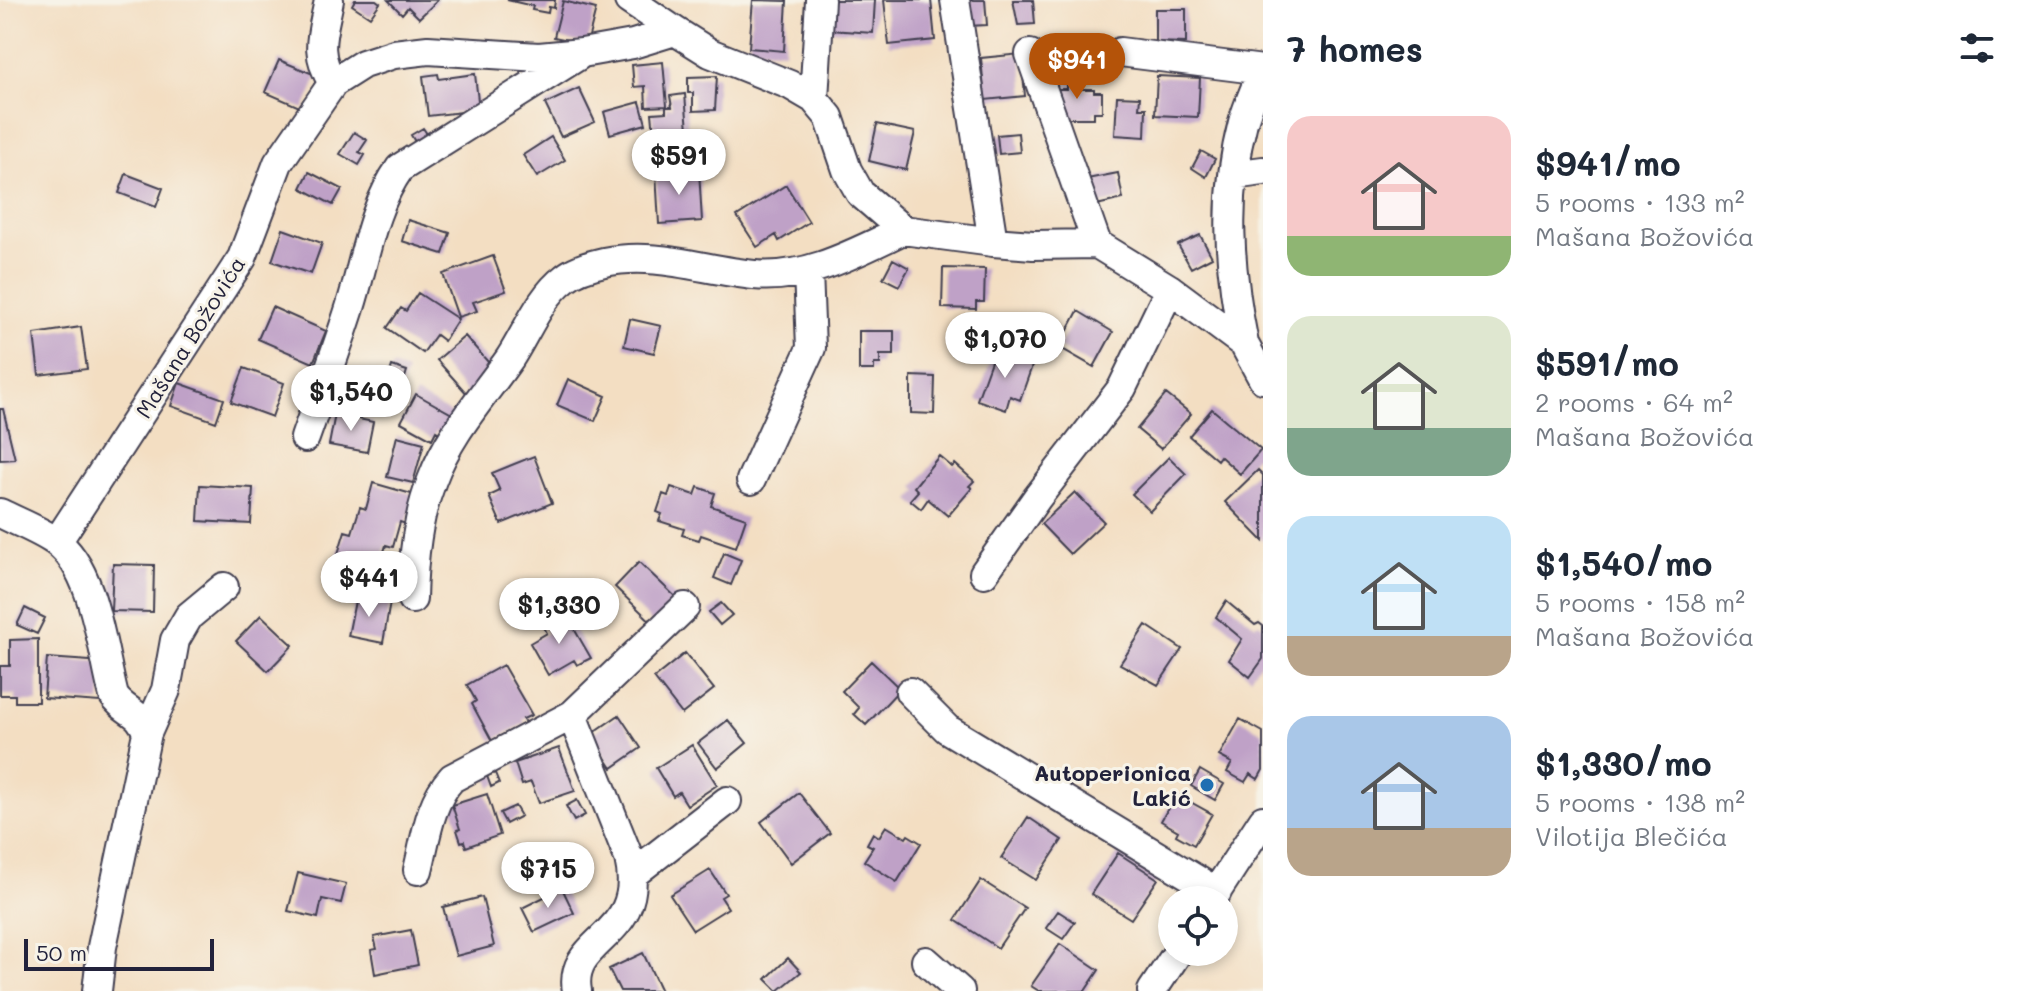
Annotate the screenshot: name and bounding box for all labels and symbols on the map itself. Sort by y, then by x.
pin: $941 [1030,33,1124,101]
pin: $591 [632,129,726,197]
street label: Mašana Božovića [129,251,251,423]
pin: $1,070 [940,312,1070,380]
pin: $1,540 [286,365,416,433]
pin: $441 [322,551,416,619]
pin: $1,330 [494,578,624,646]
place label: Autoperionica Lakić [1034,758,1191,812]
marker: Autoperionica Lakić [1198,776,1216,794]
pin: $715 [501,842,595,910]
scale bar [24,935,214,971]

